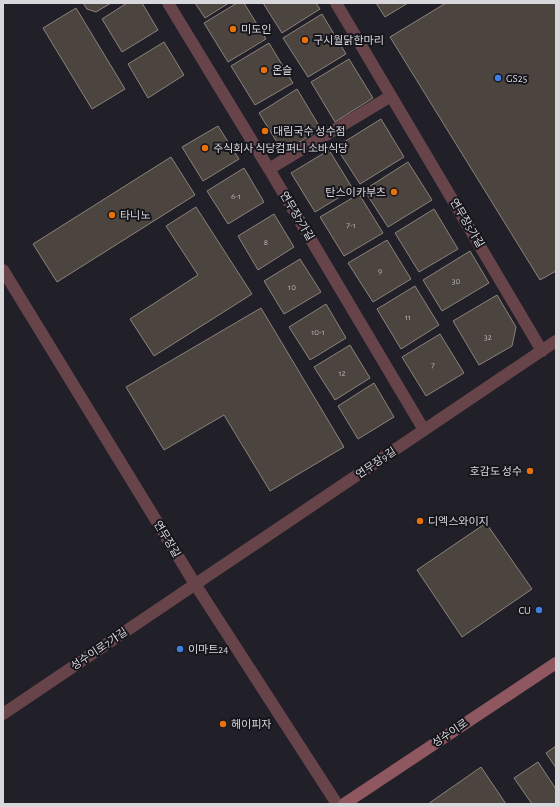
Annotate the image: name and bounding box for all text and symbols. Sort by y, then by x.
marker: 미도인 [228,24,238,34]
place label: 미도인 [241,24,271,35]
marker: 구시월닭한마리 [300,35,310,45]
place label: 구시월닭한마리 [313,35,384,46]
marker: 온슬 [259,65,269,75]
place label: 온슬 [272,65,292,76]
marker: GS25 [493,73,503,83]
place label: GS25 [506,73,528,84]
marker: 대림국수 성수점 [260,126,270,136]
place label: 대림국수 성수점 [273,126,346,137]
marker: 주식회사 식당컴퍼니 소바식당 [200,143,210,153]
place label: 주식회사 식당컴퍼니 소바식당 [213,143,348,154]
place label: 탄스이카부츠 [325,187,386,198]
marker: 탄스이카부츠 [389,187,399,197]
street label: 연무장7가길 [278,190,316,242]
house number: 6-1 [231,192,241,201]
street label: 연무장5가길 [448,197,486,249]
marker: 타니노 [107,210,117,220]
place label: 타니노 [120,210,150,221]
house number: 7-1 [346,221,356,230]
house number: 8 [264,238,268,247]
house number: 9 [378,267,382,276]
house number: 30 [452,277,460,286]
house number: 10 [288,283,296,292]
house number: 11 [405,313,411,322]
house number: 10-1 [311,328,325,337]
house number: 32 [484,333,492,342]
house number: 7 [431,361,435,370]
house number: 12 [338,369,346,378]
street label: 연무장9길 [354,446,398,480]
place label: 호감도 성수 [470,466,522,477]
marker: 호감도 성수 [525,466,535,476]
marker: 디엑스와이지 [415,516,425,526]
place label: 디엑스와이지 [428,516,489,527]
street label: 연무장길 [152,519,182,559]
place label: CU [518,605,531,616]
marker: CU [534,605,544,615]
street label: 성수이로7가길 [69,626,129,672]
marker: 이마트24 [175,644,185,654]
place label: 이마트24 [188,644,229,655]
street label: 성수이로 [430,717,470,749]
marker: 헤이피자 [218,719,228,729]
place label: 헤이피자 [231,719,271,730]

